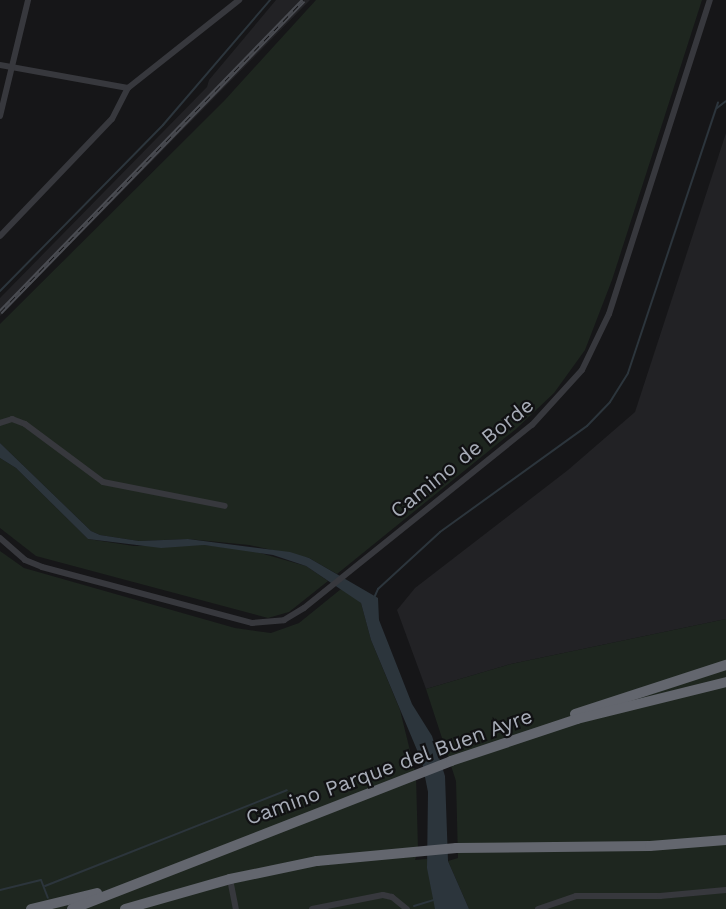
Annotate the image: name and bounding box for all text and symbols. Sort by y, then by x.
street label: Camino de Borde [385,393,539,523]
street label: Camino Parque del Buen Ayre [241,703,537,831]

